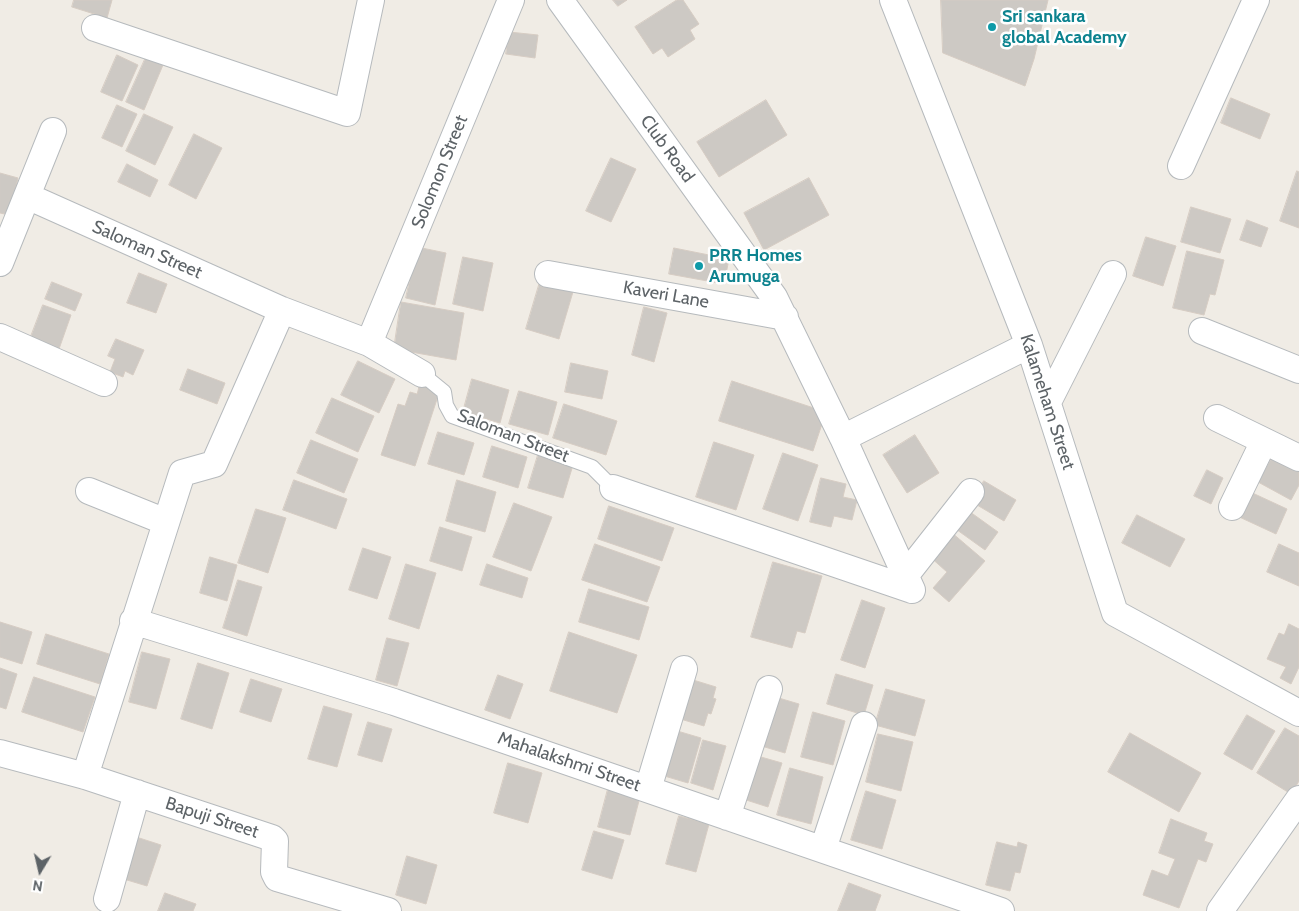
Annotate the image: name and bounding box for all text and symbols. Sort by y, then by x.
place label: Sri sankara global Academy [1002,6,1127,48]
marker: Sri sankara global Academy [986,21,998,33]
street label: Club Road [635,111,699,187]
street label: Solomon Street [407,112,473,232]
street label: Saloman Street [89,216,205,284]
place label: PRR Homes Arumuga [709,245,802,288]
marker: PRR Homes Arumuga [693,260,705,272]
street label: Kaveri Lane [621,277,711,313]
street label: Kalameham Street [1015,332,1079,472]
street label: Saloman Street [454,405,572,467]
street label: Mahalakshmi Street [495,727,643,797]
street label: Bapuji Street [163,793,261,843]
north arrow [15,846,65,896]
text: N [31,876,44,895]

